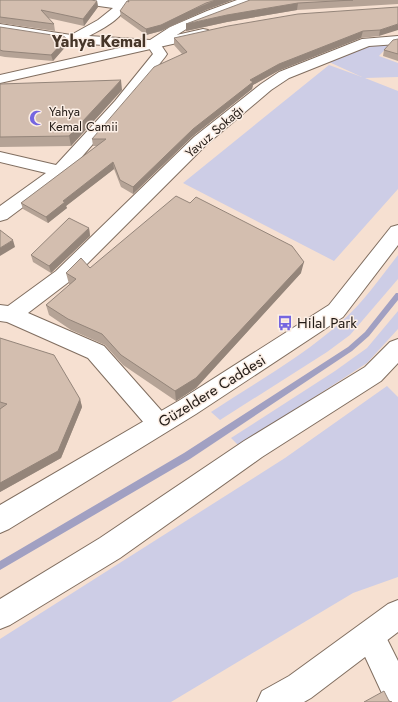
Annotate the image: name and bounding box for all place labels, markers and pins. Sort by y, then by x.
place label: Yahya Kemal Camii [49,102,118,136]
mosque icon: Yahya Kemal Camii [28,109,46,127]
place label: Hilal Park [297,312,357,334]
bus stop icon: Hilal Park [276,314,294,332]

